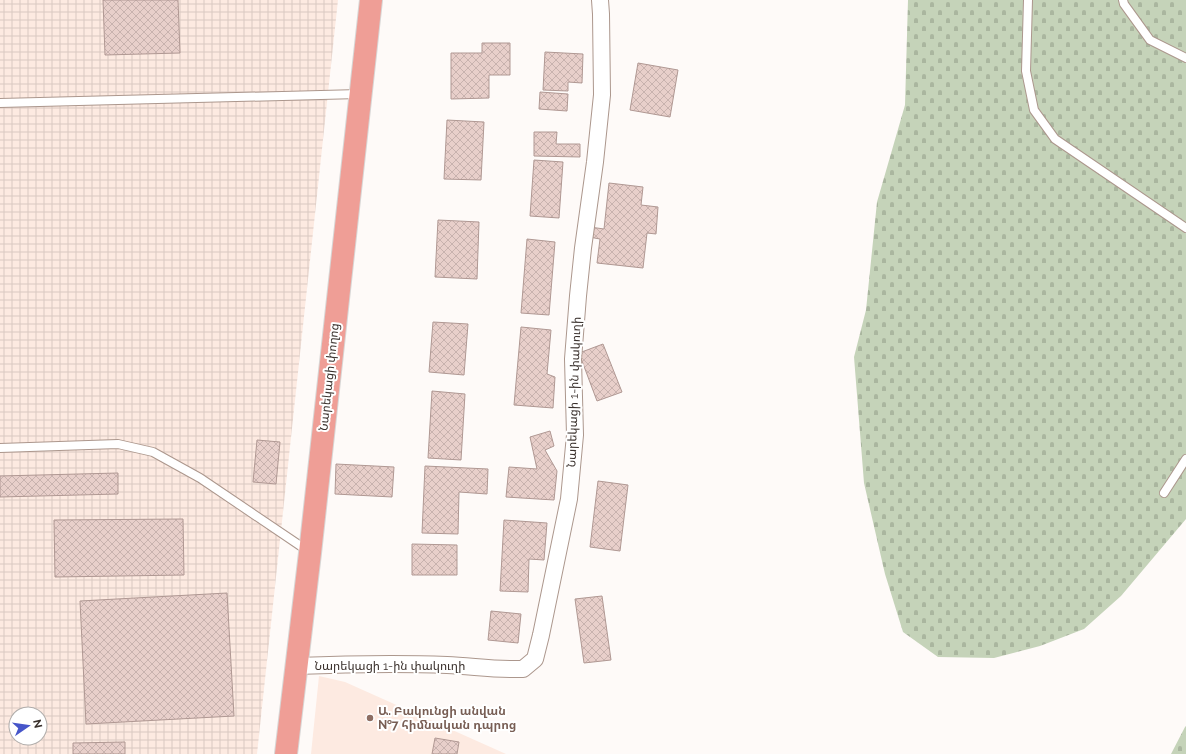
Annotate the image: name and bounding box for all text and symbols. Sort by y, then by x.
street label: Նարեկացի 1-ին փակուղի [564,316,584,468]
street label: Նարեկացի փողոց [316,323,342,431]
street label: Նարեկացի 1-ին փակուղի [315,659,465,673]
place label: Ա. Բակունցի անվան №7 հիմնական դպրոց [378,704,516,732]
north arrow [8,706,48,746]
marker: Ա. Բակունցի անվան №7 հիմնական դպրոց [365,713,375,723]
text: N [30,718,45,729]

